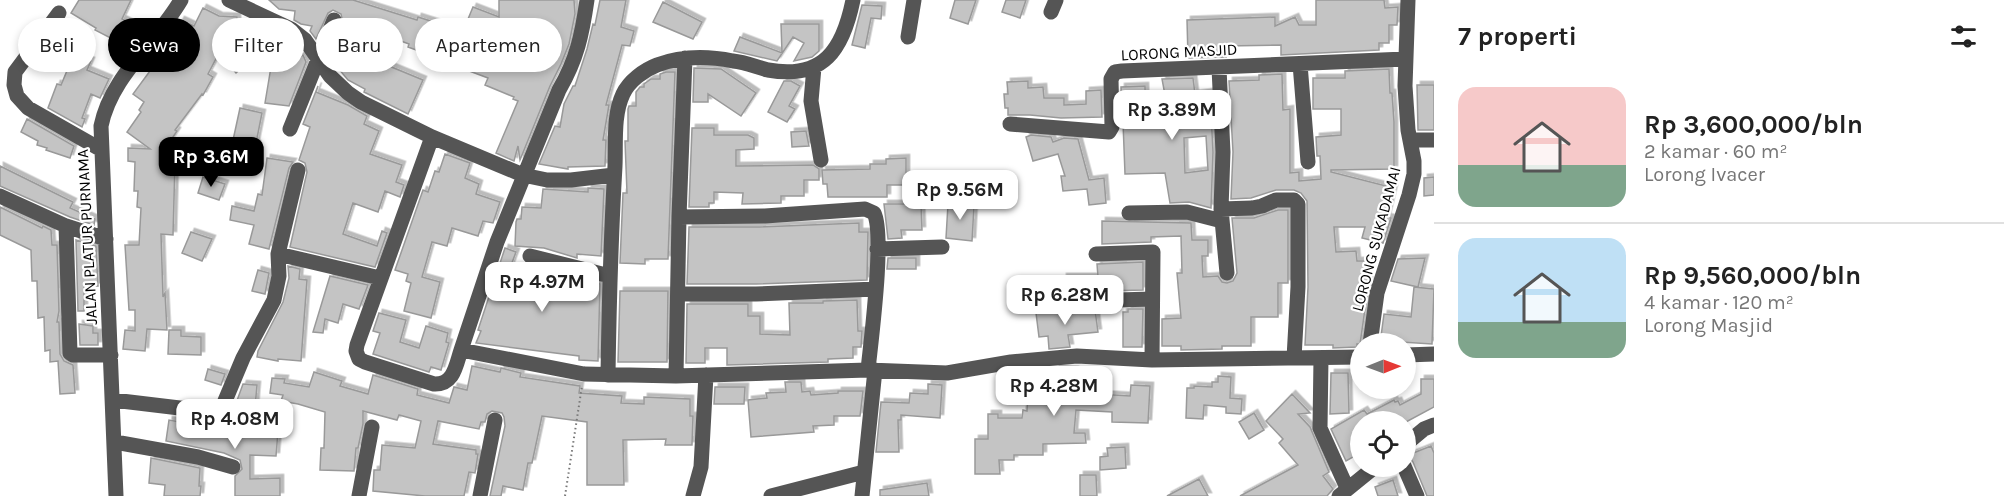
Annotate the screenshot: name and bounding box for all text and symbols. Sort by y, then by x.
chip: Beli [18,18,96,72]
chip: Sewa [108,18,200,72]
chip: Filter [212,18,304,72]
chip: Baru [316,18,403,72]
chip: Apartemen [415,18,562,72]
icon: filters [1947,20,1980,53]
text: 7 properti [1458,21,1577,52]
street label: LORONG MASJID [1120,39,1238,65]
pin: Rp 3.89M [1110,90,1234,141]
text: Rp 3.89M [1127,98,1217,121]
text: Rp 3,600,000/bln [1644,109,1863,140]
icon: home [1506,111,1578,183]
pin: Rp 3.6M [156,137,266,188]
text: 2 kamar · 60 m² [1644,140,1787,163]
text: Rp 3.6M [173,145,249,168]
street label: JALAN PLATUR PURNAMA [73,149,101,325]
text: Lorong Ivacer [1644,163,1765,186]
street label: LORONG SUKADAMAI [1348,165,1404,313]
pin: Rp 9.56M [898,170,1022,221]
text: Rp 9.56M [916,178,1004,201]
text: Rp 9,560,000/bln [1644,260,1861,291]
pin: Rp 4.97M [480,262,604,313]
icon: home [1506,262,1578,334]
text: Rp 4.97M [499,270,585,293]
pin: Rp 6.28M [1003,275,1127,326]
text: Rp 6.28M [1020,283,1110,306]
text: 4 kamar · 120 m² [1644,291,1794,314]
text: Lorong Masjid [1644,314,1773,337]
north arrow [1350,333,1416,399]
map controls [1350,333,1416,477]
pin: Rp 4.28M [992,366,1116,417]
text: Rp 4.28M [1010,374,1098,397]
pin: Rp 4.08M [173,399,297,450]
text: Rp 4.08M [190,407,280,430]
button: locate [1350,411,1416,477]

